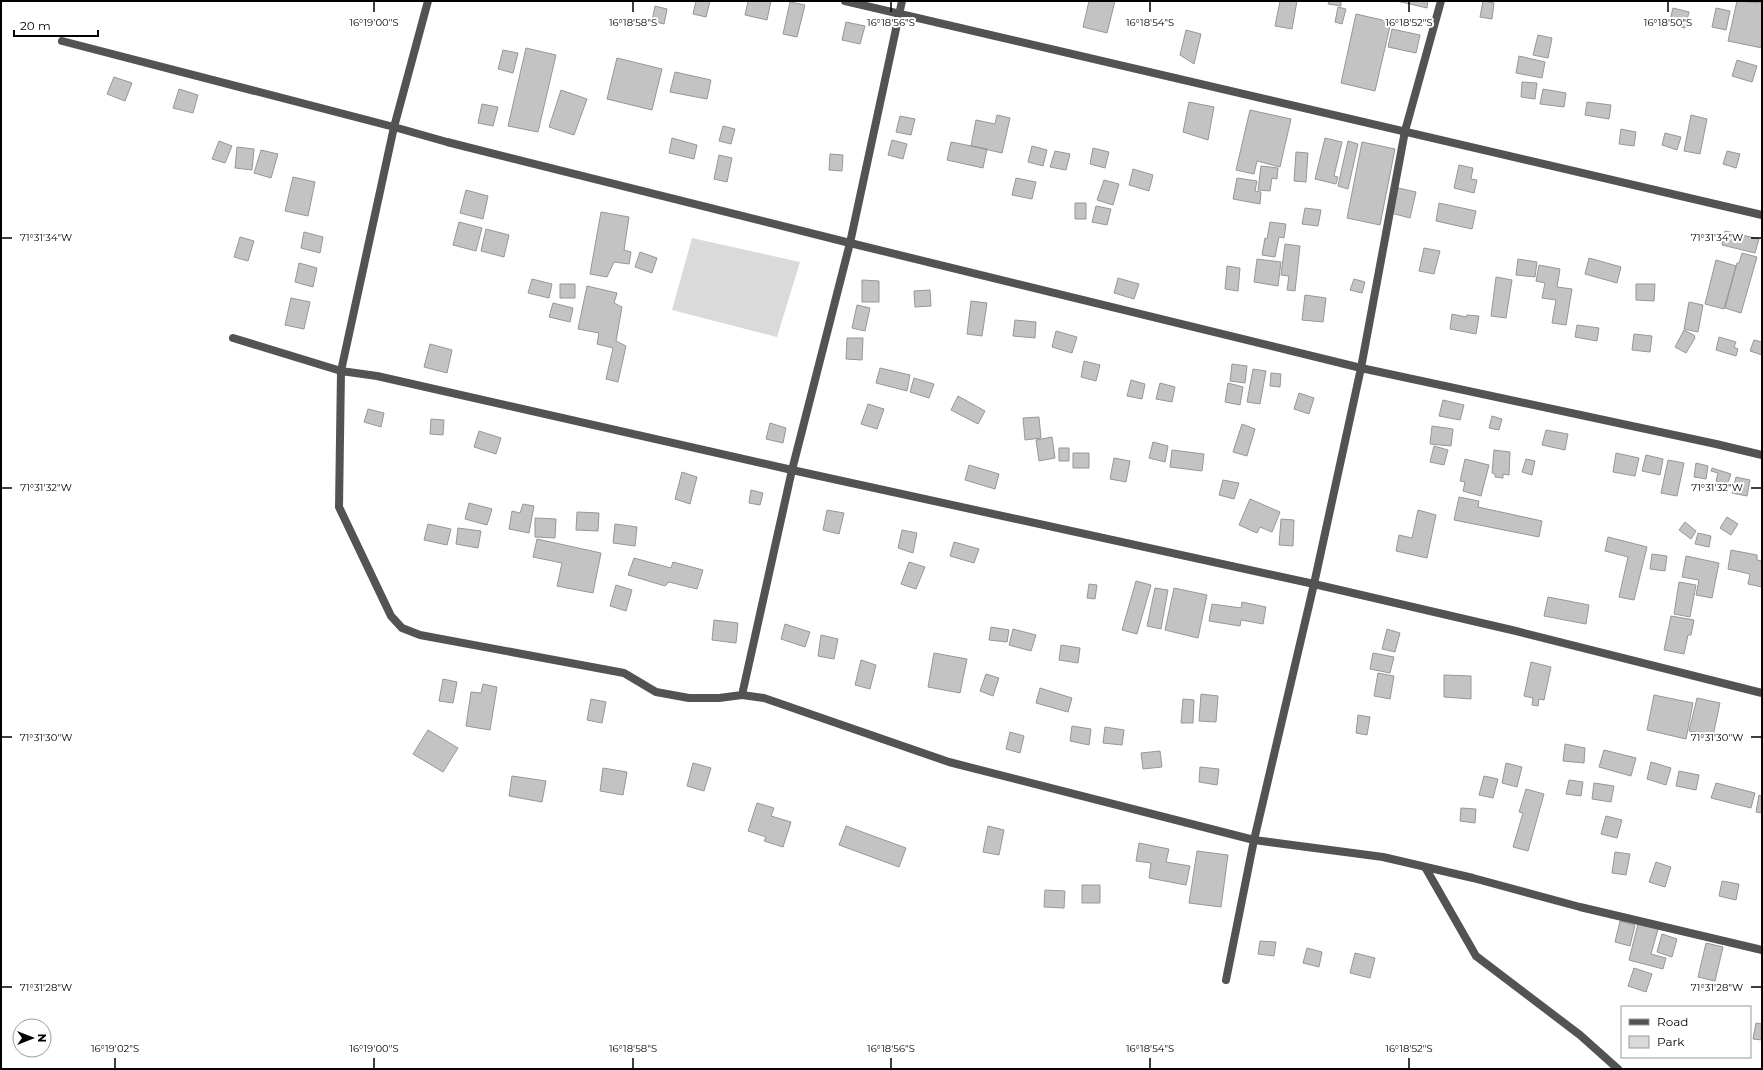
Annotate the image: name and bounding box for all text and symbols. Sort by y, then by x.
scale bar [14,12,98,38]
text: 16°19'00"S [349,16,399,29]
text: 16°18'58"S [609,16,657,29]
text: 16°18'56"S [867,16,915,29]
text: 16°18'54"S [1126,16,1174,29]
text: 16°18'52"S [1385,16,1433,29]
text: 16°18'50"S [1644,16,1692,29]
text: 20 m [20,18,51,33]
text: 71°31'34"W [20,231,72,244]
text: 71°31'34"W [1691,231,1743,244]
text: 71°31'32"W [20,481,72,494]
text: 71°31'32"W [1691,481,1743,494]
text: 71°31'30"W [20,731,72,744]
text: 71°31'30"W [1691,731,1743,744]
text: 71°31'28"W [20,981,72,994]
text: 71°31'28"W [1691,981,1743,994]
legend [1621,1006,1751,1058]
text: Road [1657,1014,1688,1029]
north arrow [12,1018,52,1058]
text: N [35,1034,49,1042]
text: Park [1657,1034,1685,1049]
text: 16°19'02"S [91,1042,139,1055]
text: 16°19'00"S [349,1042,399,1055]
text: 16°18'58"S [609,1042,657,1055]
text: 16°18'56"S [867,1042,915,1055]
text: 16°18'54"S [1126,1042,1174,1055]
text: 16°18'52"S [1385,1042,1433,1055]

